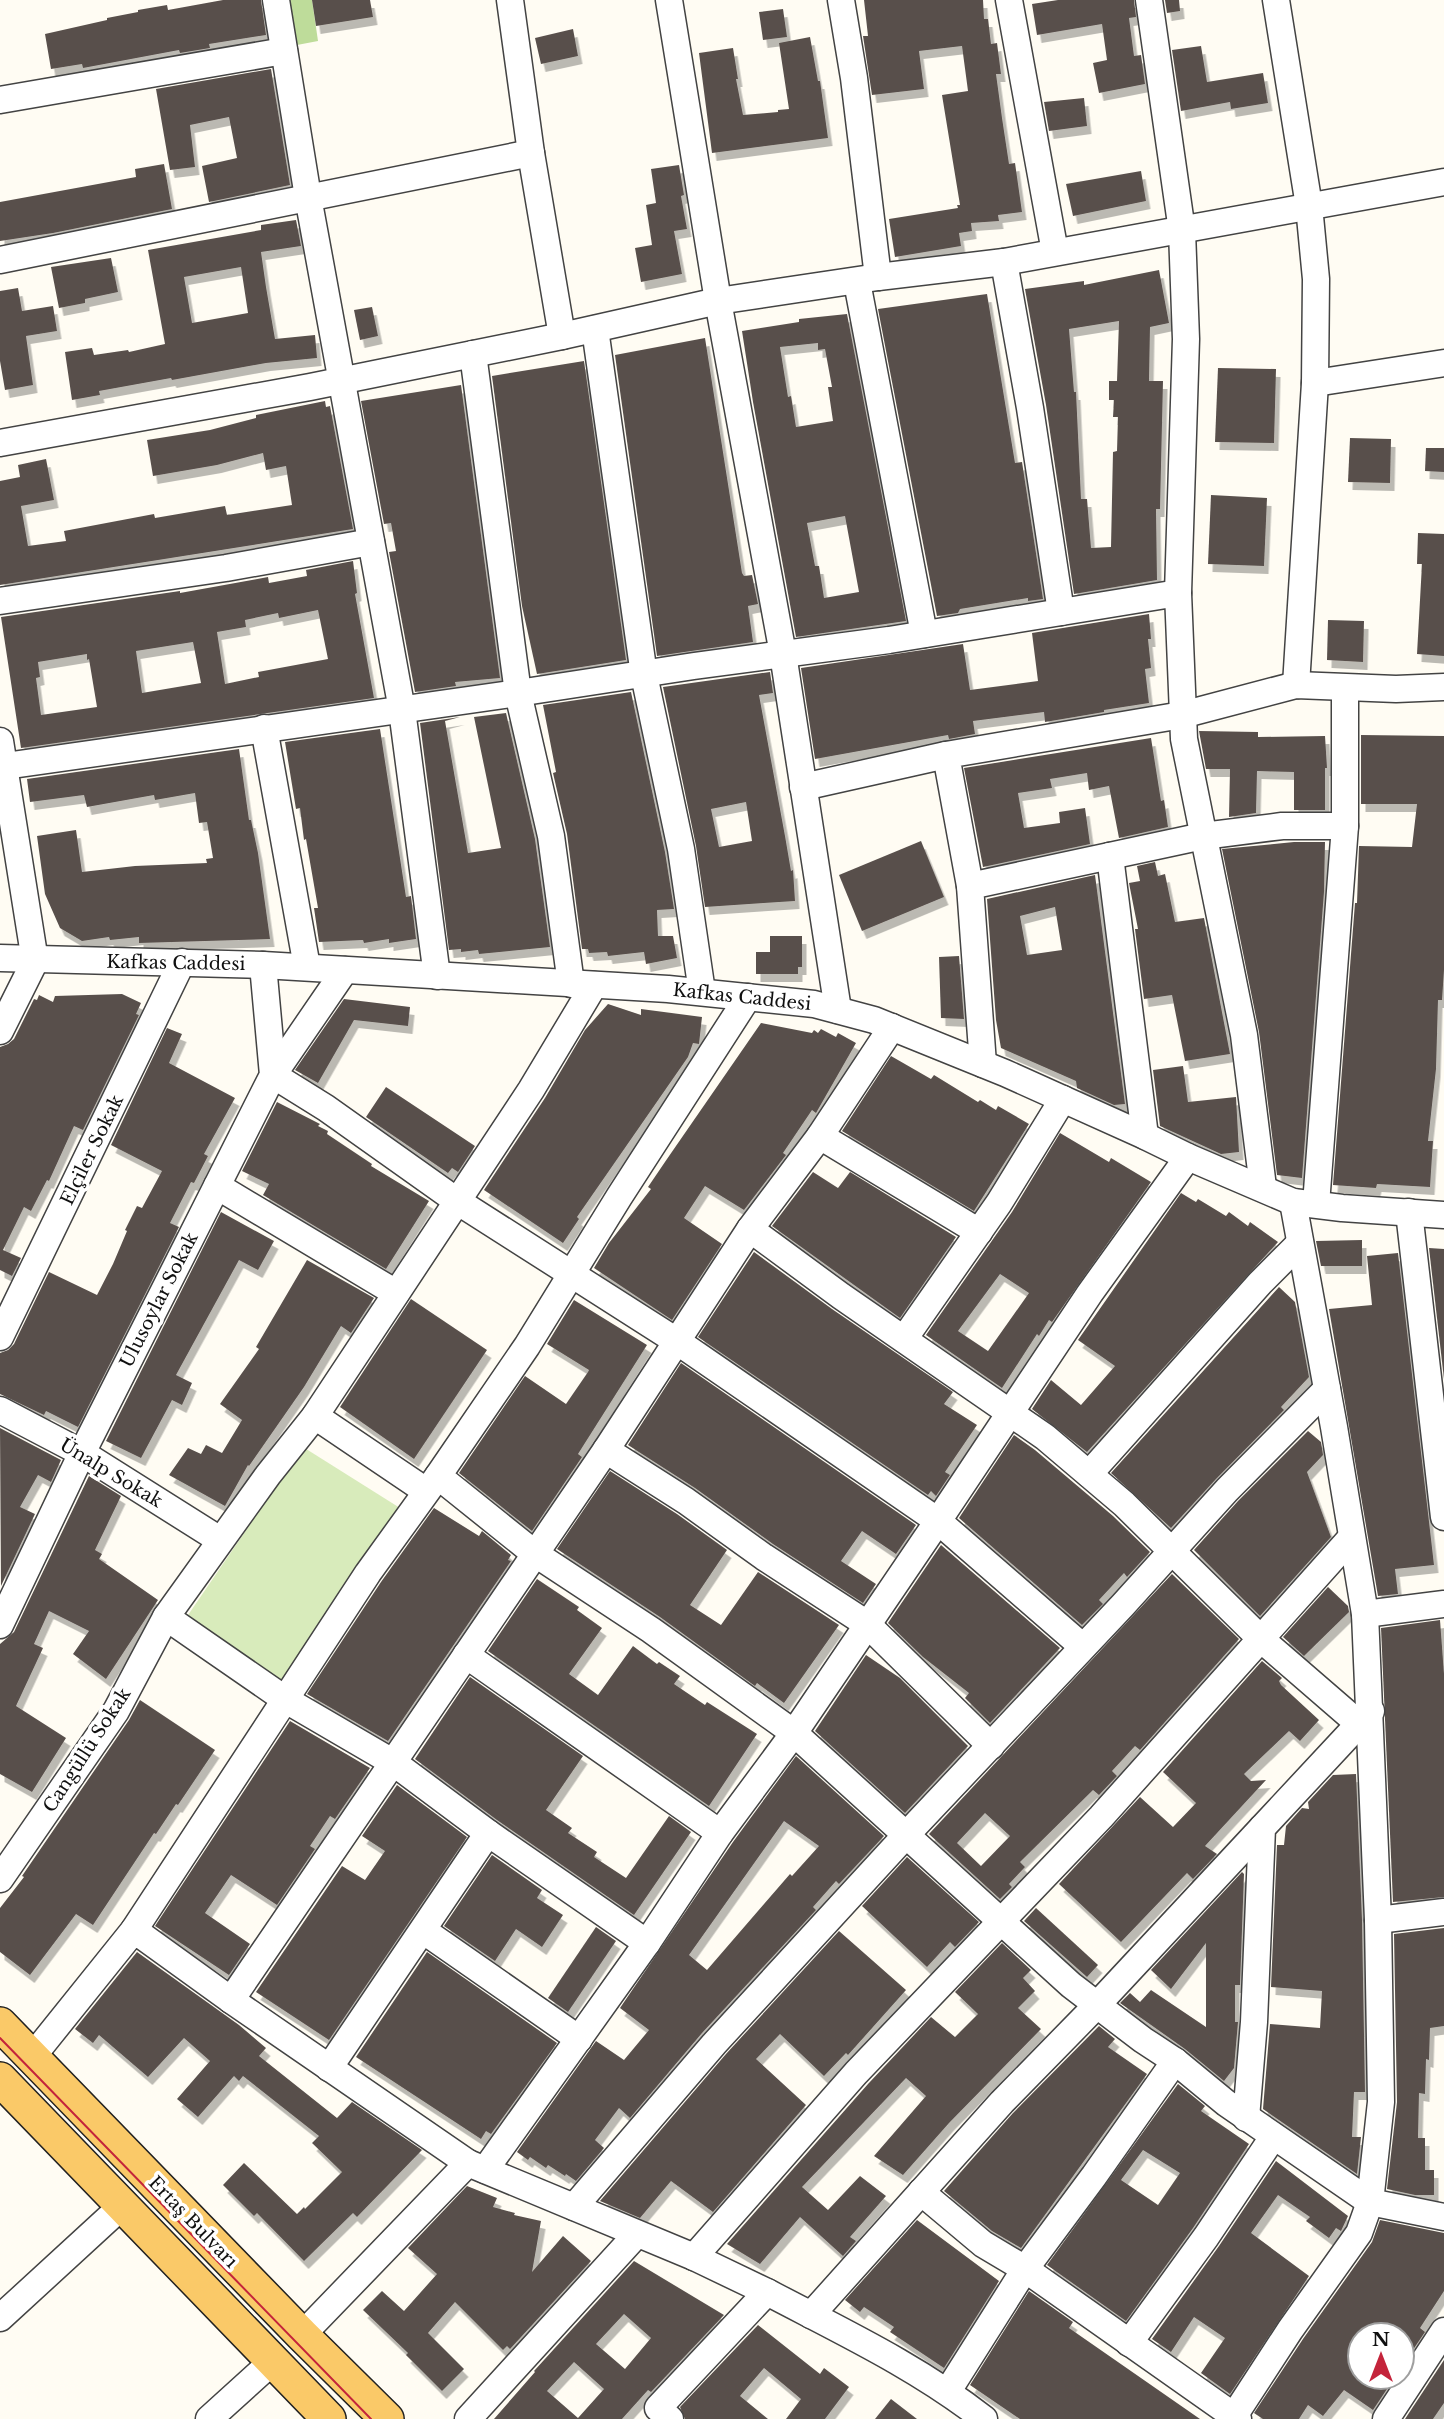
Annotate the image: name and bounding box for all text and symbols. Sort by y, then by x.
street label: Kafkas Caddesi [106,951,246,975]
street label: Kafkas Caddesi [672,979,812,1015]
street label: Elçiler Sokak [56,1091,128,1209]
street label: Ulusoylar Sokak [115,1229,203,1371]
street label: Ünalp Sokak [56,1433,167,1512]
street label: Cangüllü Sokak [39,1684,135,1816]
street label: Ertaş Bulvarı [144,2172,242,2272]
north arrow [1346,2321,1416,2391]
text: N [1372,2328,1390,2351]

